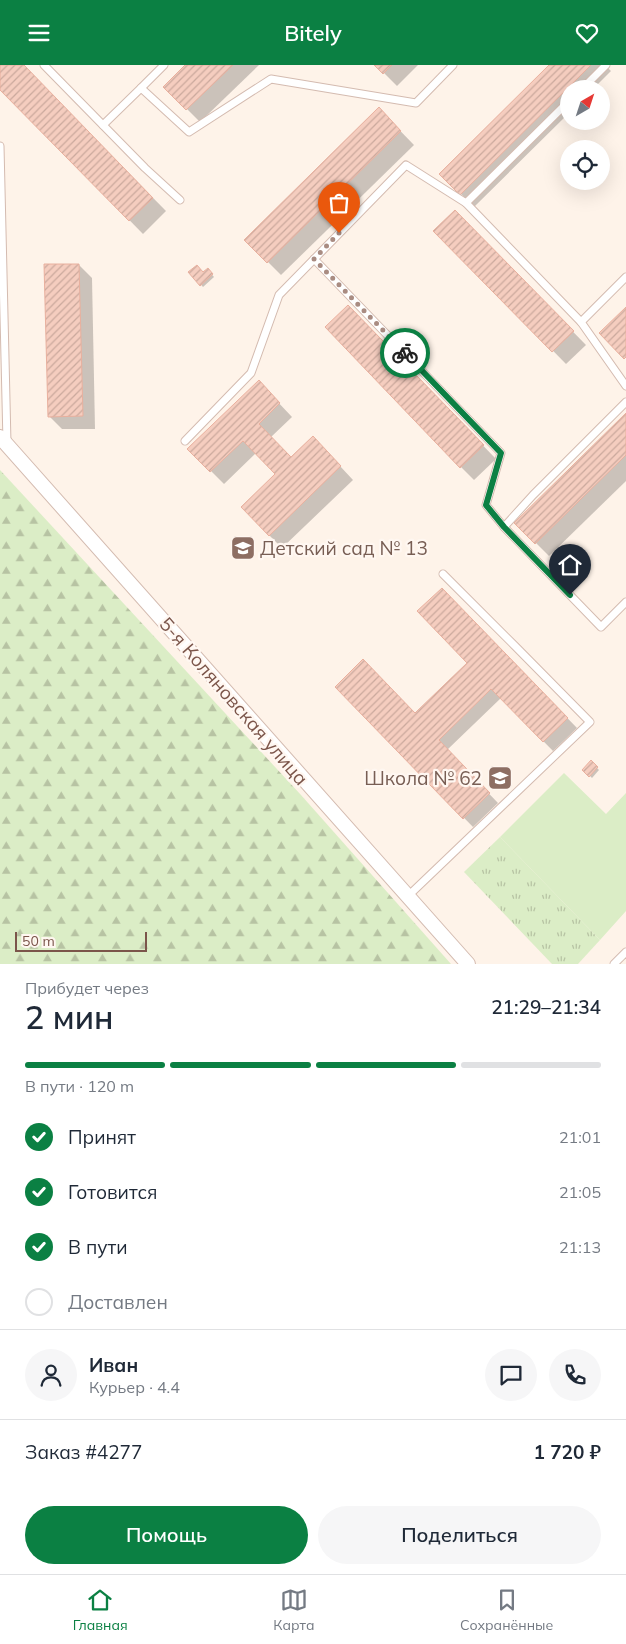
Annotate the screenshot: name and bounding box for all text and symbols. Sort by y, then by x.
icon: menu [25,19,53,47]
text: Bitely [284,19,342,47]
icon: heart [573,19,601,47]
north arrow [560,80,610,130]
map controls [560,80,610,190]
button: locate [560,140,610,190]
pin [318,182,360,233]
icon: bag [325,189,353,217]
courier [380,328,430,378]
icon: bike [391,339,419,367]
school or university icon: Детский сад № 13 [230,535,256,561]
place label: Детский сад № 13 [260,536,428,560]
pin [549,544,591,595]
icon: home [556,551,584,579]
street label: 5-я Коляновская улица [154,612,314,790]
school or university icon: Школа № 62 [487,765,513,791]
place label: Школа № 62 [364,766,482,790]
scale bar [15,929,148,952]
text: 50 m [22,932,55,950]
text: Прибудет через [25,978,149,998]
text: 21:29–21:34 [491,995,601,1019]
text: 2 мин [25,997,113,1037]
text: В пути · 120 m [25,1076,134,1096]
icon: check [25,1123,53,1151]
text: Принят [68,1125,136,1149]
text: 21:01 [559,1127,601,1147]
icon: check [25,1178,53,1206]
text: Готовится [68,1180,158,1204]
text: 21:05 [559,1182,601,1202]
icon: check [25,1233,53,1261]
text: В пути [68,1235,127,1259]
text: 21:13 [559,1237,601,1257]
text: Доставлен [68,1290,168,1314]
button: person [25,1349,77,1401]
button: chat [485,1349,537,1401]
button: phone [549,1349,601,1401]
text: Иван [89,1353,138,1377]
text: Курьер · 4.4 [89,1377,180,1397]
text: Заказ #4277 [25,1440,142,1464]
text: 1 720 ₽ [534,1440,601,1464]
button: Помощь [25,1506,308,1564]
button: Поделиться [318,1506,601,1564]
tab: Главная [73,1586,128,1634]
tab: Карта [273,1586,314,1634]
tab: Сохранённые [460,1586,553,1634]

